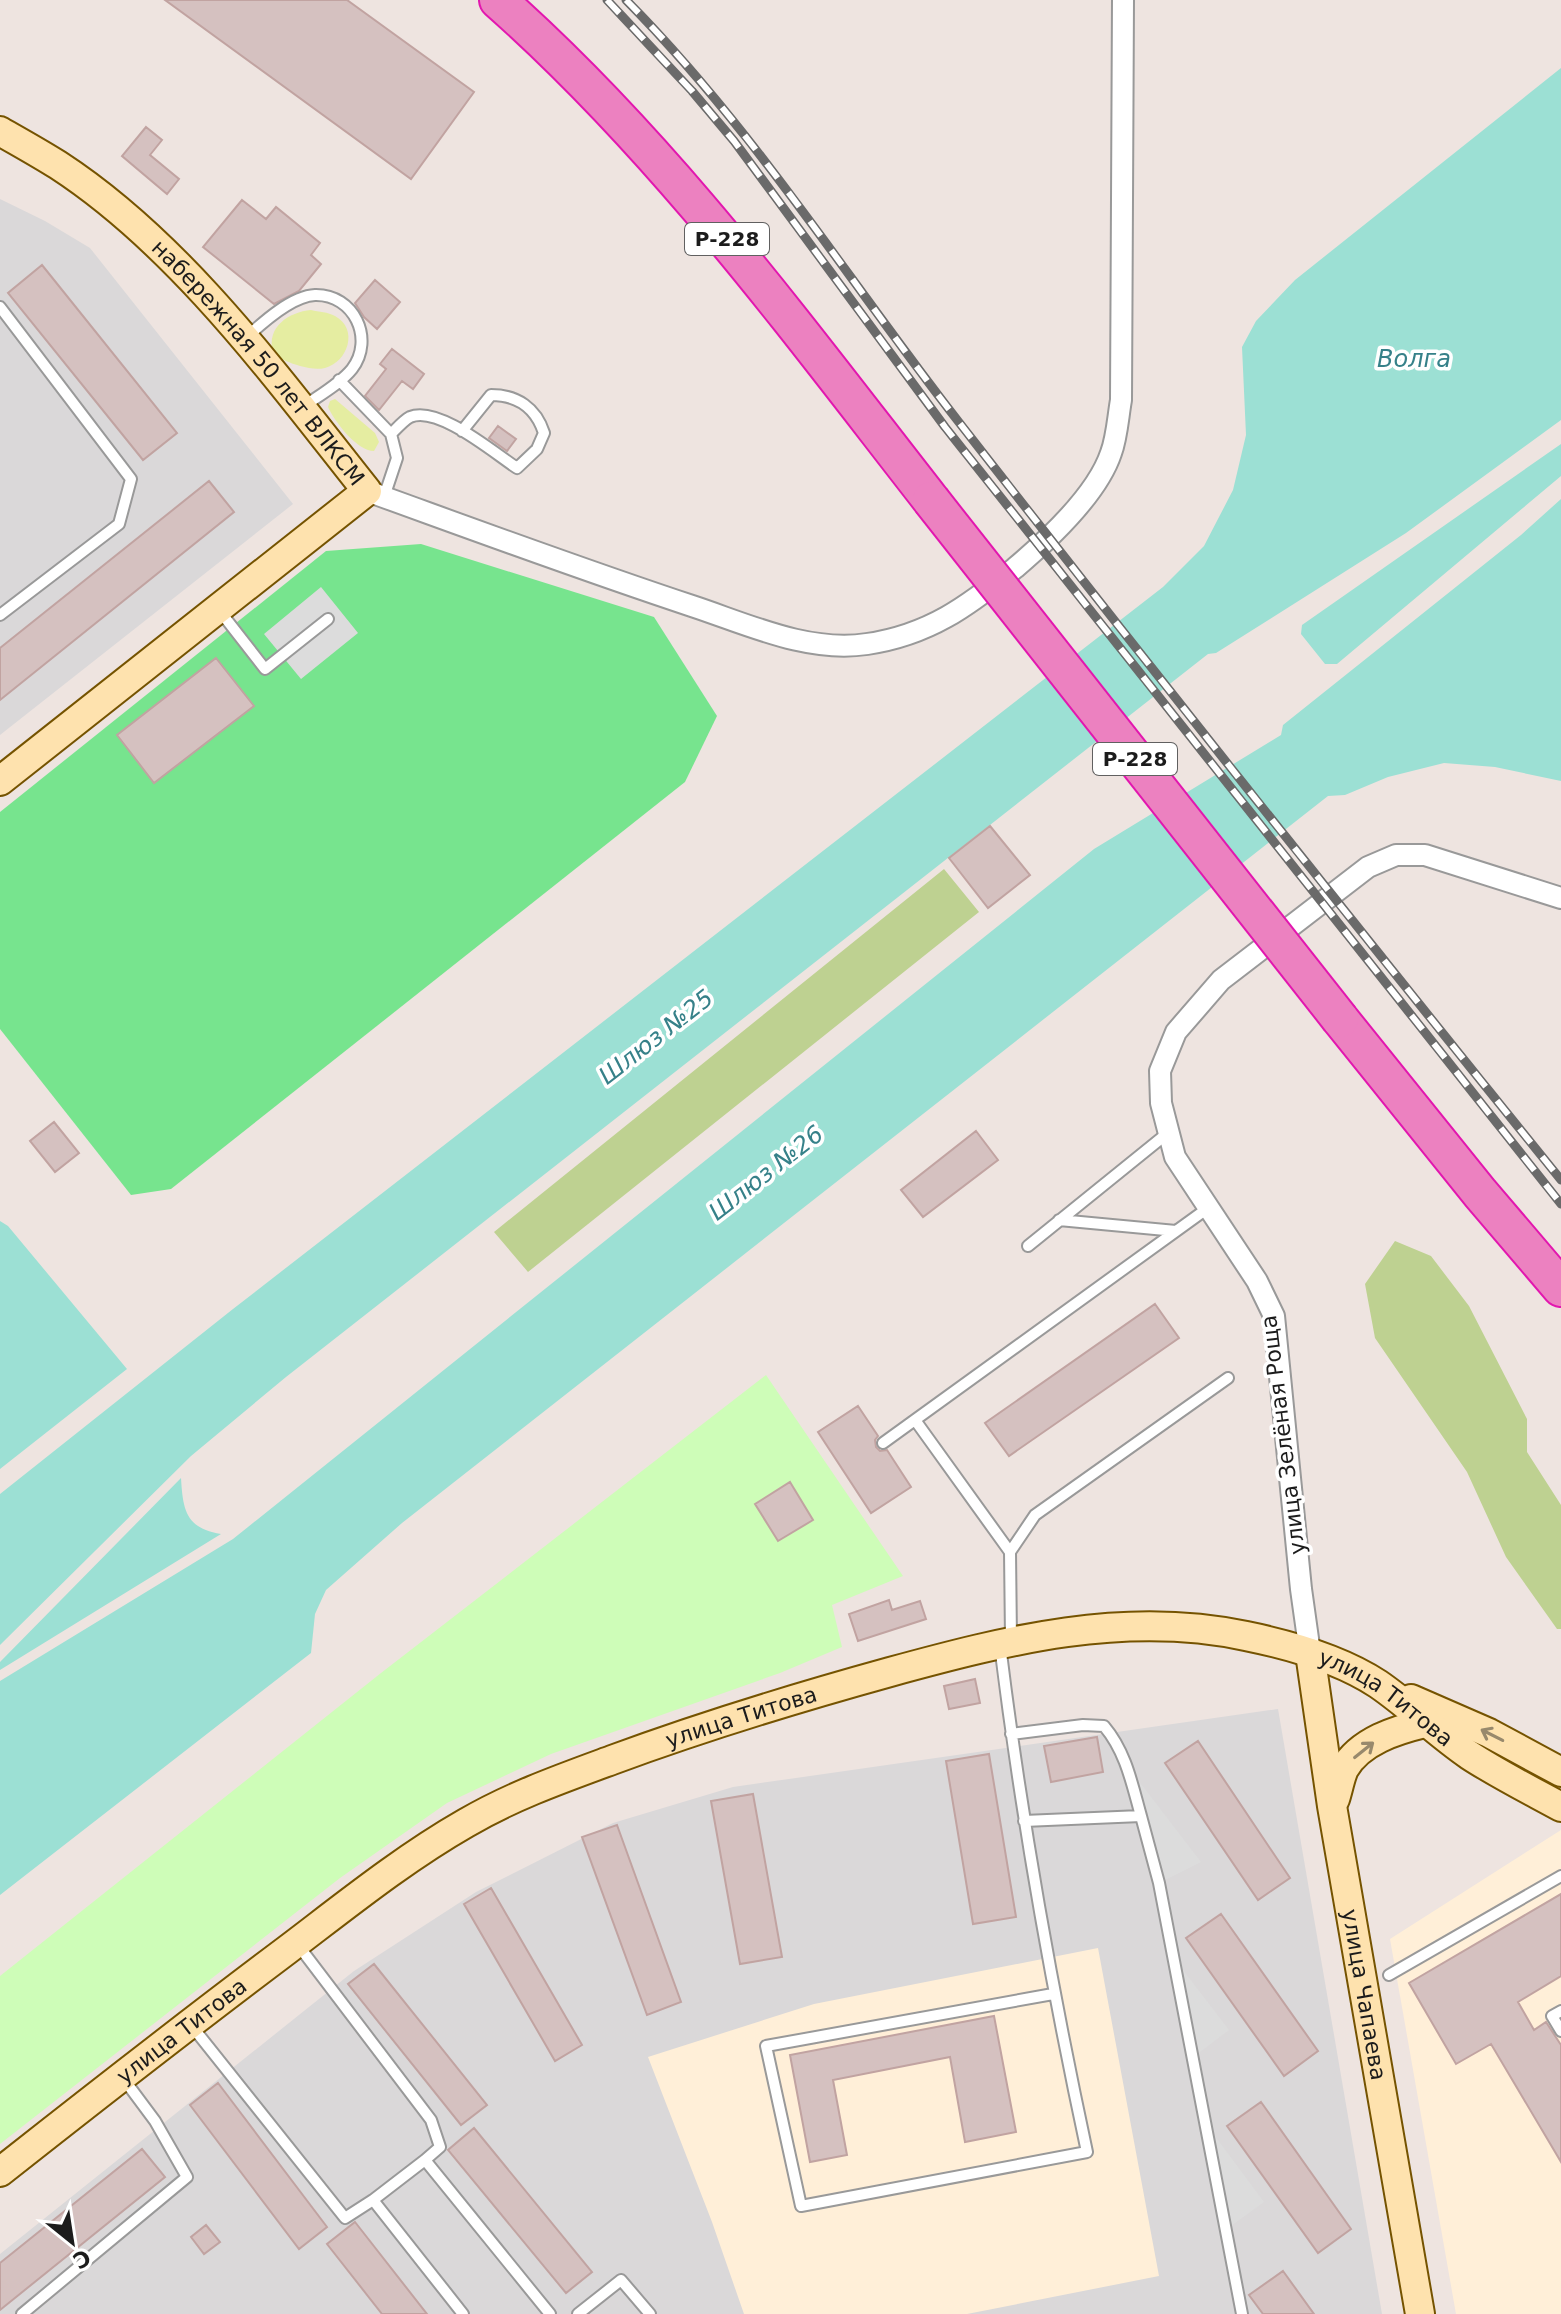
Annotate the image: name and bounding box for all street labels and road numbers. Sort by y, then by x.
road number: Р-228 [685,223,769,255]
street label: набережная 50 лет ВЛКСМ [147,234,370,490]
road number: Р-228 [1093,743,1177,775]
street label: улица Зелёная Роща [1256,1314,1310,1556]
street label: улица Титова [1315,1644,1458,1751]
street label: улица Титова [662,1681,820,1752]
street label: улица Чапаева [1338,1907,1392,2082]
street label: улица Титова [111,1973,251,2088]

